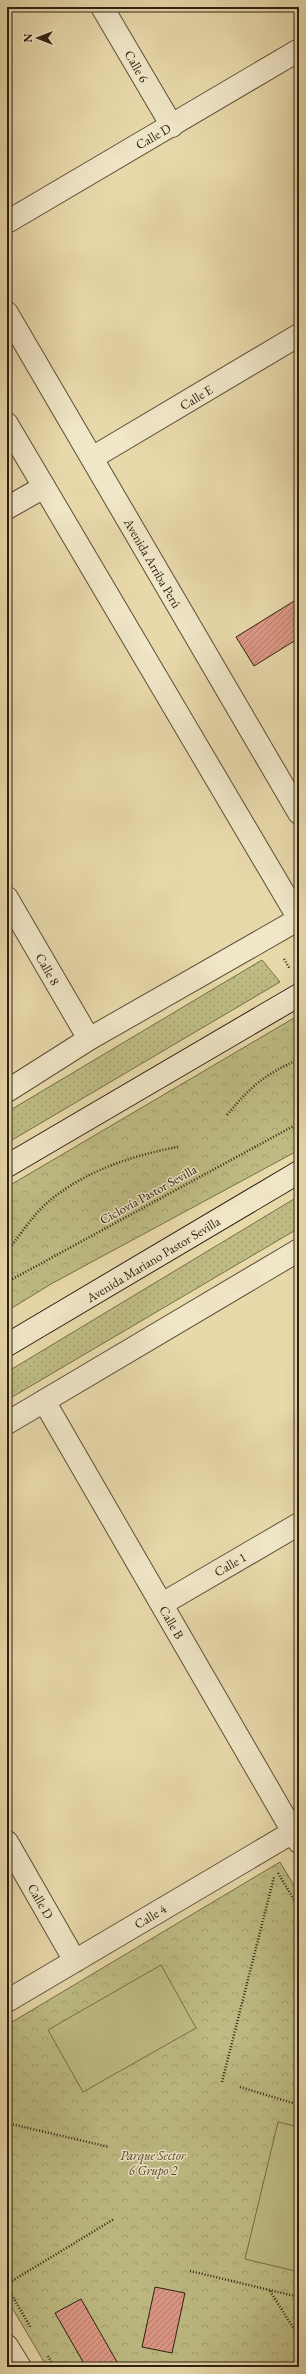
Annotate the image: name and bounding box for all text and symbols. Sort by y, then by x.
north arrow [18,18,58,58]
text: N [21,33,35,42]
street label: Calle 6 [121,47,153,85]
street label: Calle D [132,119,174,153]
street label: Calle E [177,381,216,414]
street label: Avenida Arriba Perú [119,514,185,611]
street label: Calle 8 [32,950,64,988]
street label: Ciclovía Pastor Sevilla [97,1160,201,1228]
street label: Avenida Mariano Pastor Sevilla [82,1212,224,1307]
street label: Calle 1 [211,1548,249,1580]
street label: Calle B [155,1602,188,1642]
street label: Calle D [24,1880,58,1922]
street label: Calle 4 [131,1900,170,1933]
park label: Parque Sector 6 Grupo 2 [120,2147,187,2179]

